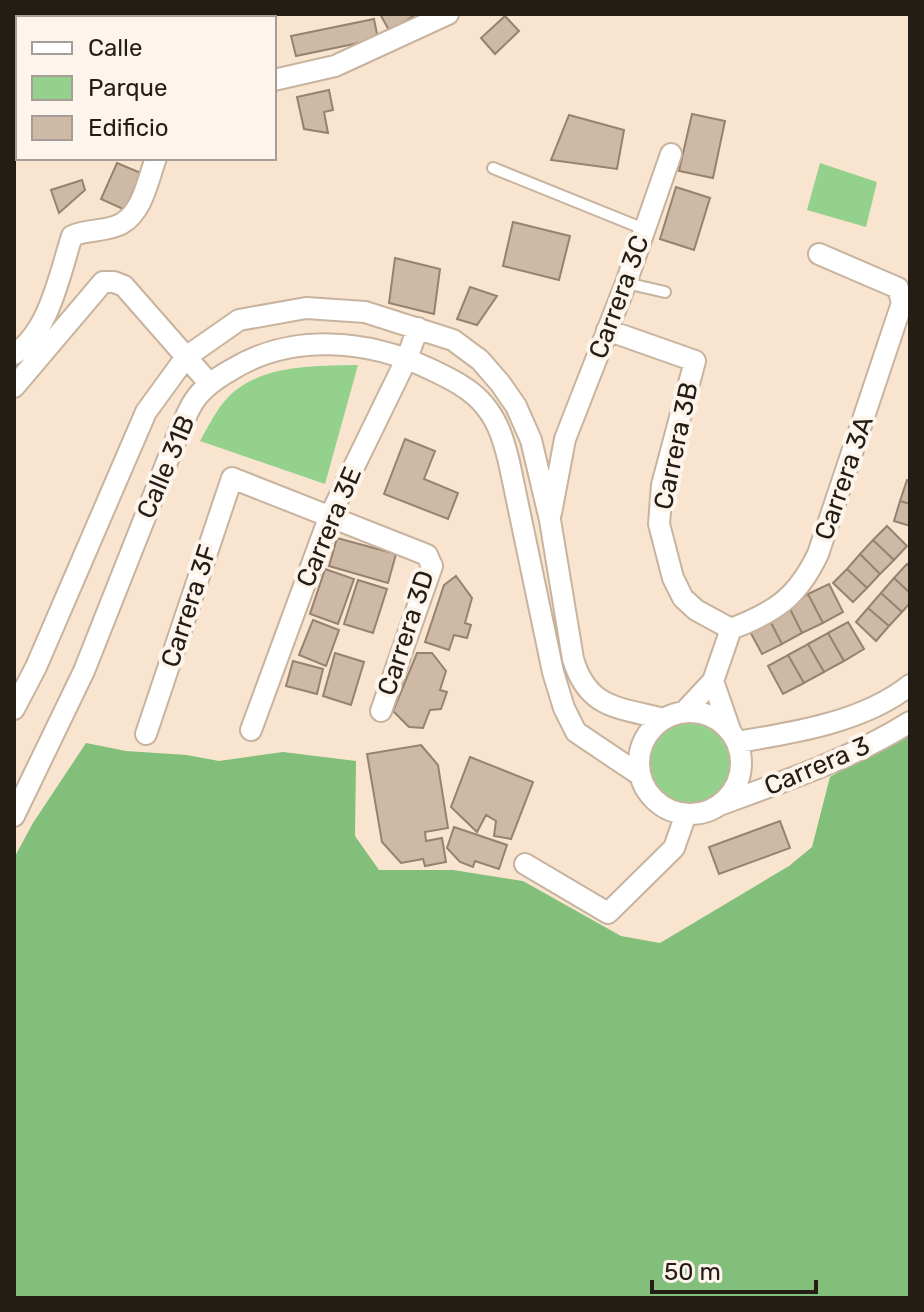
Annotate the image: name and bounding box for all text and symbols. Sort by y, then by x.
legend [16,16,276,160]
text: Calle [88,34,142,62]
text: Parque [88,74,167,102]
text: Edificio [88,114,169,142]
street label: Carrera 3C [582,231,656,363]
street label: Carrera 3B [647,380,705,512]
street label: Calle 31B [130,411,202,523]
street label: Carrera 3A [808,412,880,544]
street label: Carrera 3E [290,462,368,592]
street label: Carrera 3F [155,541,223,671]
street label: Carrera 3D [371,567,441,699]
street label: Carrera 3 [760,730,874,802]
scale bar [652,1244,816,1294]
text: 50 m [664,1258,721,1286]

